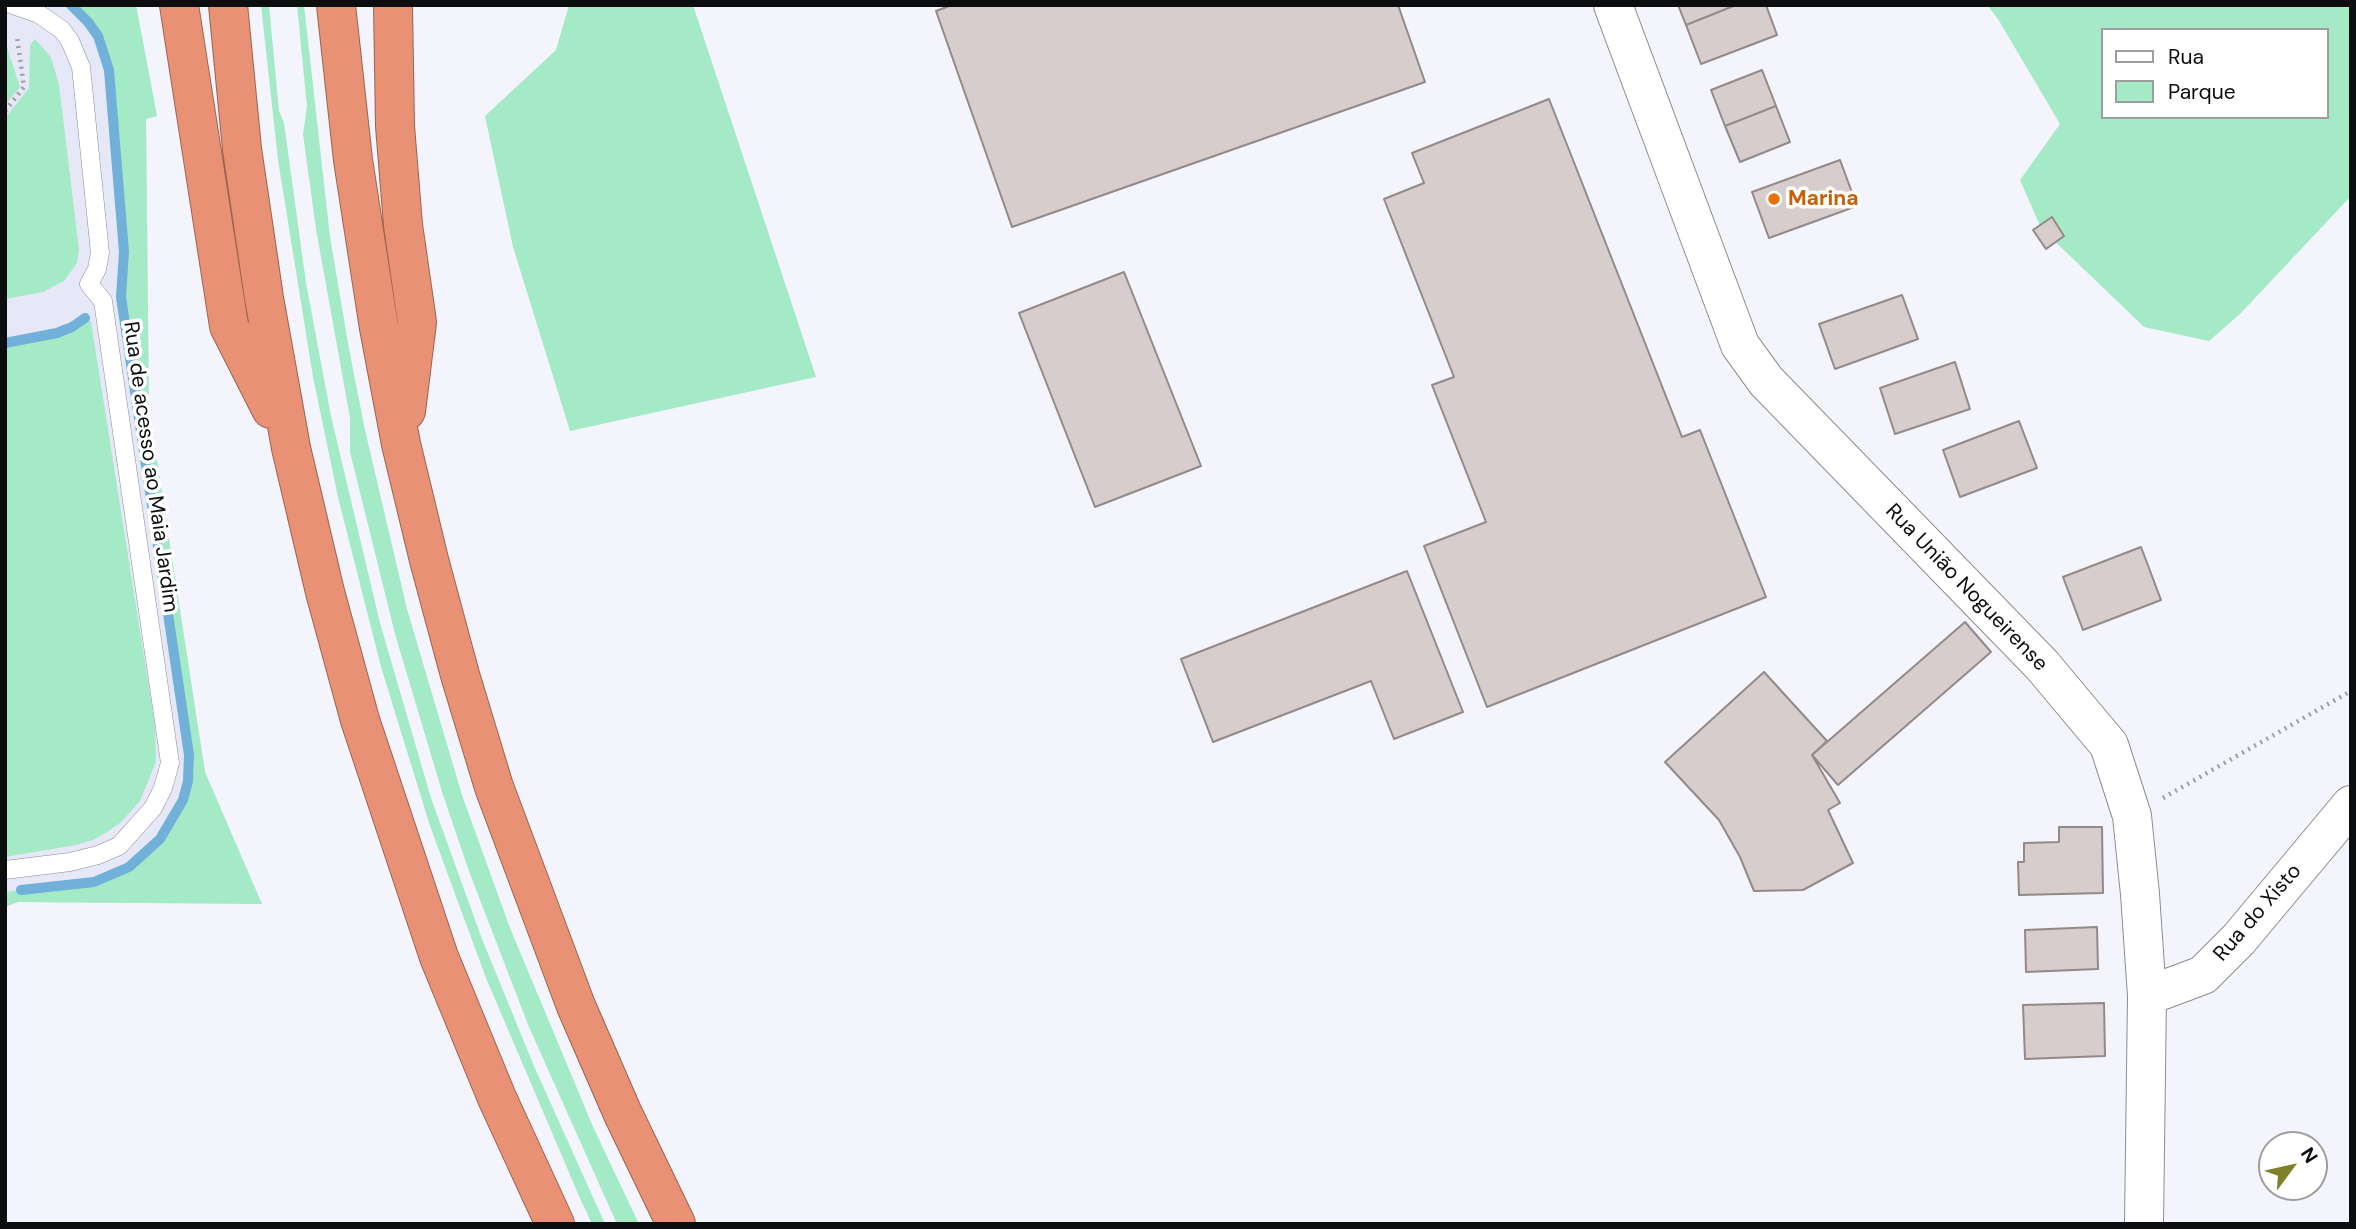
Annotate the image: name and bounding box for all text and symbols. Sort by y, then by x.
legend [2100,28,2328,119]
text: Rua [2168,43,2204,71]
text: Parque [2168,78,2236,106]
place label: Marina [1788,186,1859,212]
marker: Marina [1766,191,1782,207]
street label: Rua de acesso ao Maia Jardim [117,320,183,614]
street label: Rua União Nogueirense [1880,499,2052,677]
street label: Rua do Xisto [2209,859,2307,967]
north arrow [2258,1131,2328,1201]
text: N [2295,1143,2324,1168]

